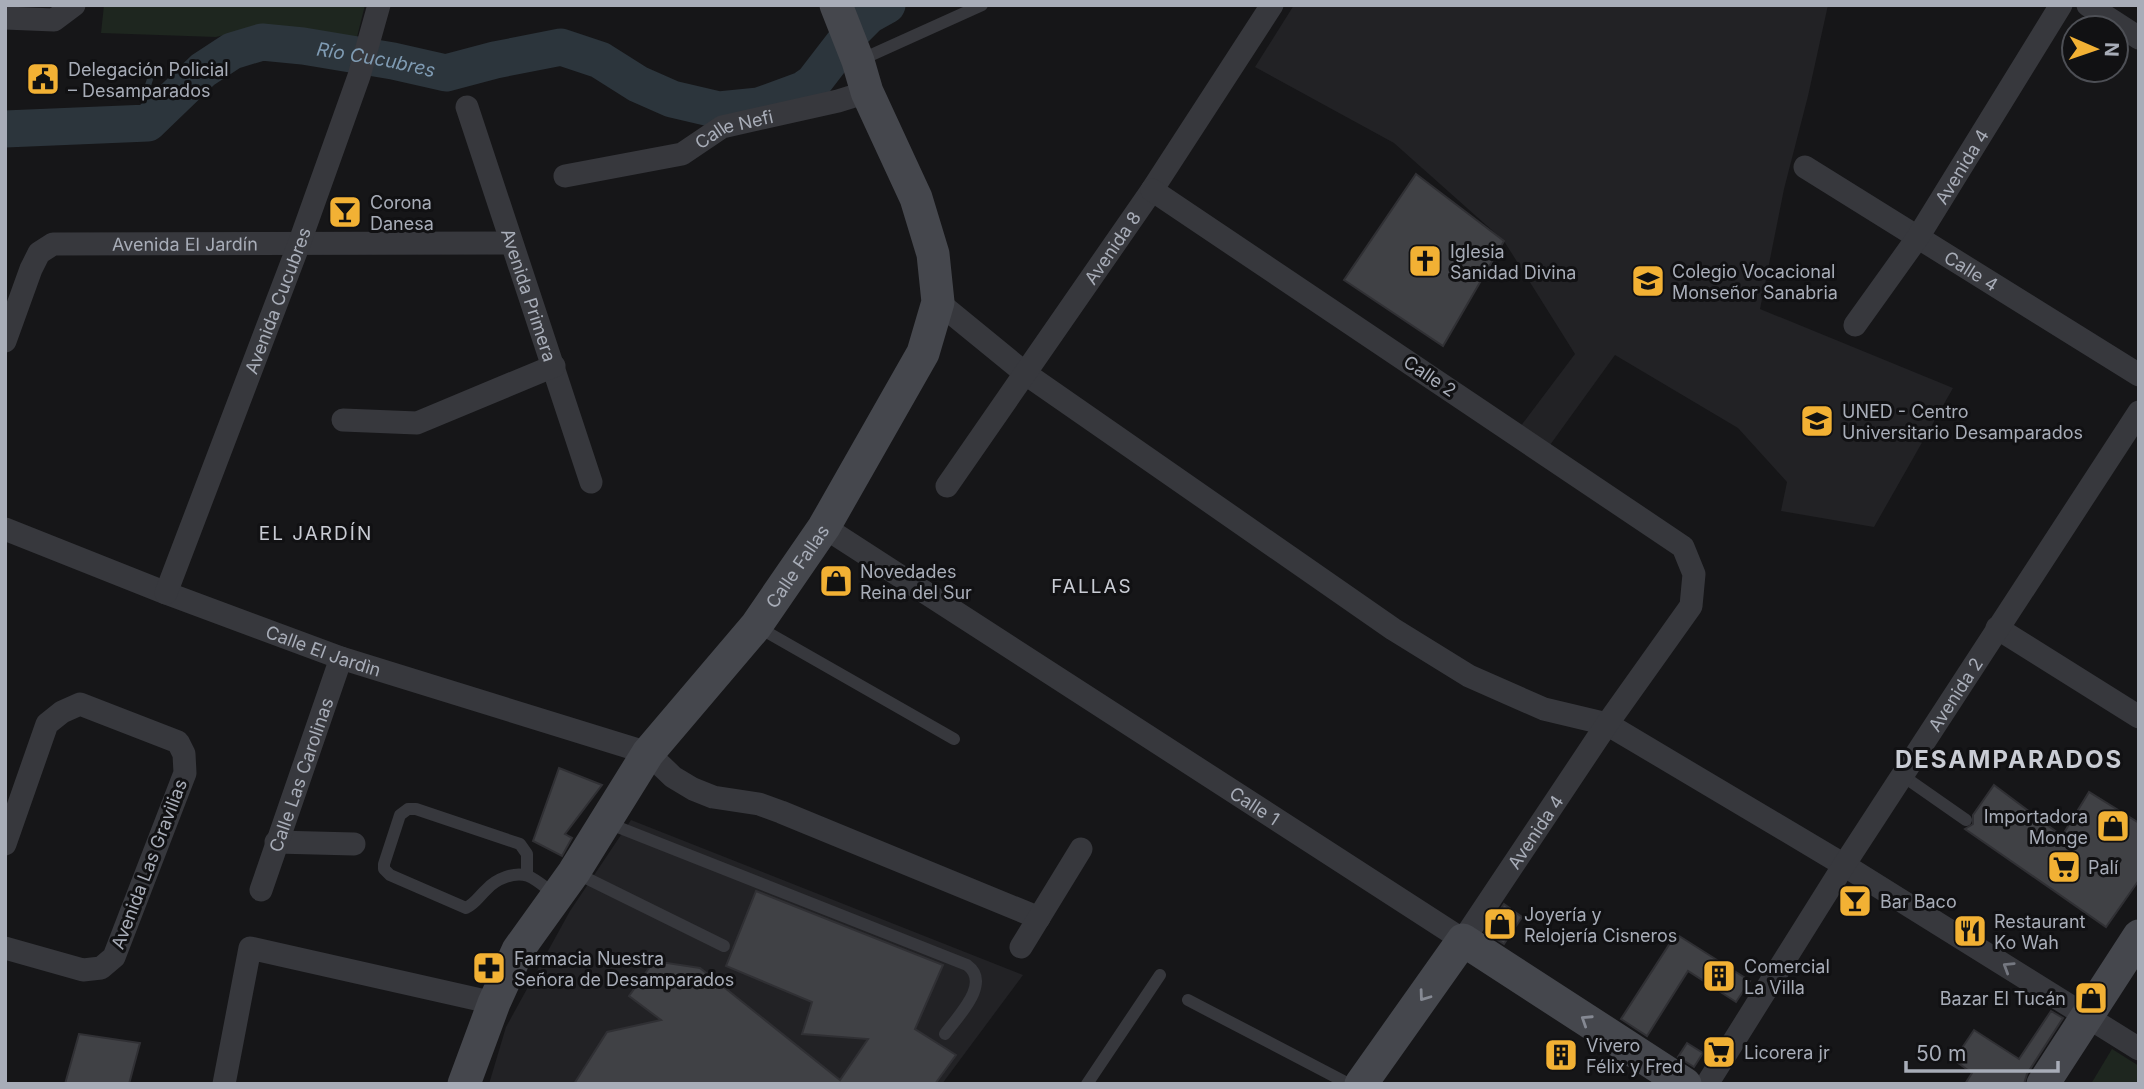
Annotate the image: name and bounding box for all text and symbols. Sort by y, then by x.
north arrow [2060,14,2130,84]
water label: Río Cucubres [315,37,438,82]
text: N [2100,42,2123,57]
place label: Delegación Policial – Desamparados [68,59,229,101]
public building icon: Delegación Policial – Desamparados [24,60,62,98]
street label: Calle Nefi [691,105,775,153]
street label: Avenida 4 [1930,125,1992,208]
place label: Corona Danesa [370,192,434,234]
bar icon: Corona Danesa [326,193,364,231]
street label: Avenida 8 [1080,207,1145,288]
street label: Avenida Cucubres [240,224,315,377]
street label: Avenida Primera [497,226,561,364]
street label: Avenida El Jardín [112,233,258,254]
place label: Iglesia Sanidad Divina [1450,241,1576,283]
church icon: Iglesia Sanidad Divina [1406,242,1444,280]
street label: Calle 4 [1941,246,2002,295]
place label: Colegio Vocacional Monseñor Sanabria [1672,261,1838,303]
school or university icon: Colegio Vocacional Monseñor Sanabria [1629,262,1667,300]
street label: Calle 2 [1400,351,1460,401]
place label: UNED - Centro Universitario Desamparados [1842,401,2083,443]
school or university icon: UNED - Centro Universitario Desamparados [1798,402,1836,440]
district label: EL JARDÍN [259,521,373,545]
street label: Calle Fallas [761,521,833,612]
place label: Novedades Reina del Sur [860,561,972,603]
shop icon: Novedades Reina del Sur [817,562,855,600]
district label: FALLAS [1051,575,1133,598]
street label: Calle El Jardìn [263,621,384,680]
street label: Avenida 2 [1924,654,1987,735]
street label: Calle Las Carolinas [264,695,337,855]
district label: DESAMPARADOS [1895,745,2123,774]
street label: Avenida Las Gravilias [107,776,191,952]
street label: Calle 1 [1226,782,1284,829]
street label: Avenida 4 [1503,791,1567,873]
place label: Importadora Monge [1984,806,2088,848]
shop icon: Importadora Monge [2094,807,2132,845]
supermarket icon: Palí [2045,848,2083,886]
place label: Palí [2088,857,2119,878]
bar icon: Bar Baco [1836,882,1874,920]
place label: Bar Baco [1880,891,1957,912]
place label: Joyería y Relojería Cisneros [1524,904,1677,946]
shop icon: Joyería y Relojería Cisneros [1481,905,1519,943]
place label: Restaurant Ko Wah [1994,911,2086,953]
restaurant icon: Restaurant Ko Wah [1951,912,1989,950]
place label: Farmacia Nuestra Señora de Desamparados [514,948,734,990]
pharmacy icon: Farmacia Nuestra Señora de Desamparados [470,949,508,987]
place label: Comercial La Villa [1744,956,1830,998]
building icon: Comercial La Villa [1700,957,1738,995]
one-way arrow [2003,963,2016,976]
shop icon: Bazar El Tucán [2072,979,2110,1017]
one-way arrow [1420,988,1432,1001]
place label: Bazar El Tucán [1940,988,2066,1009]
one-way arrow [1581,1015,1594,1028]
scale bar [1906,1030,2058,1074]
supermarket icon: Licorera jr [1700,1033,1738,1071]
place label: Vivero Félix y Fred [1586,1035,1683,1077]
building icon: Vivero Félix y Fred [1542,1036,1580,1074]
text: 50 m [1916,1041,1966,1066]
place label: Licorera jr [1744,1042,1830,1063]

